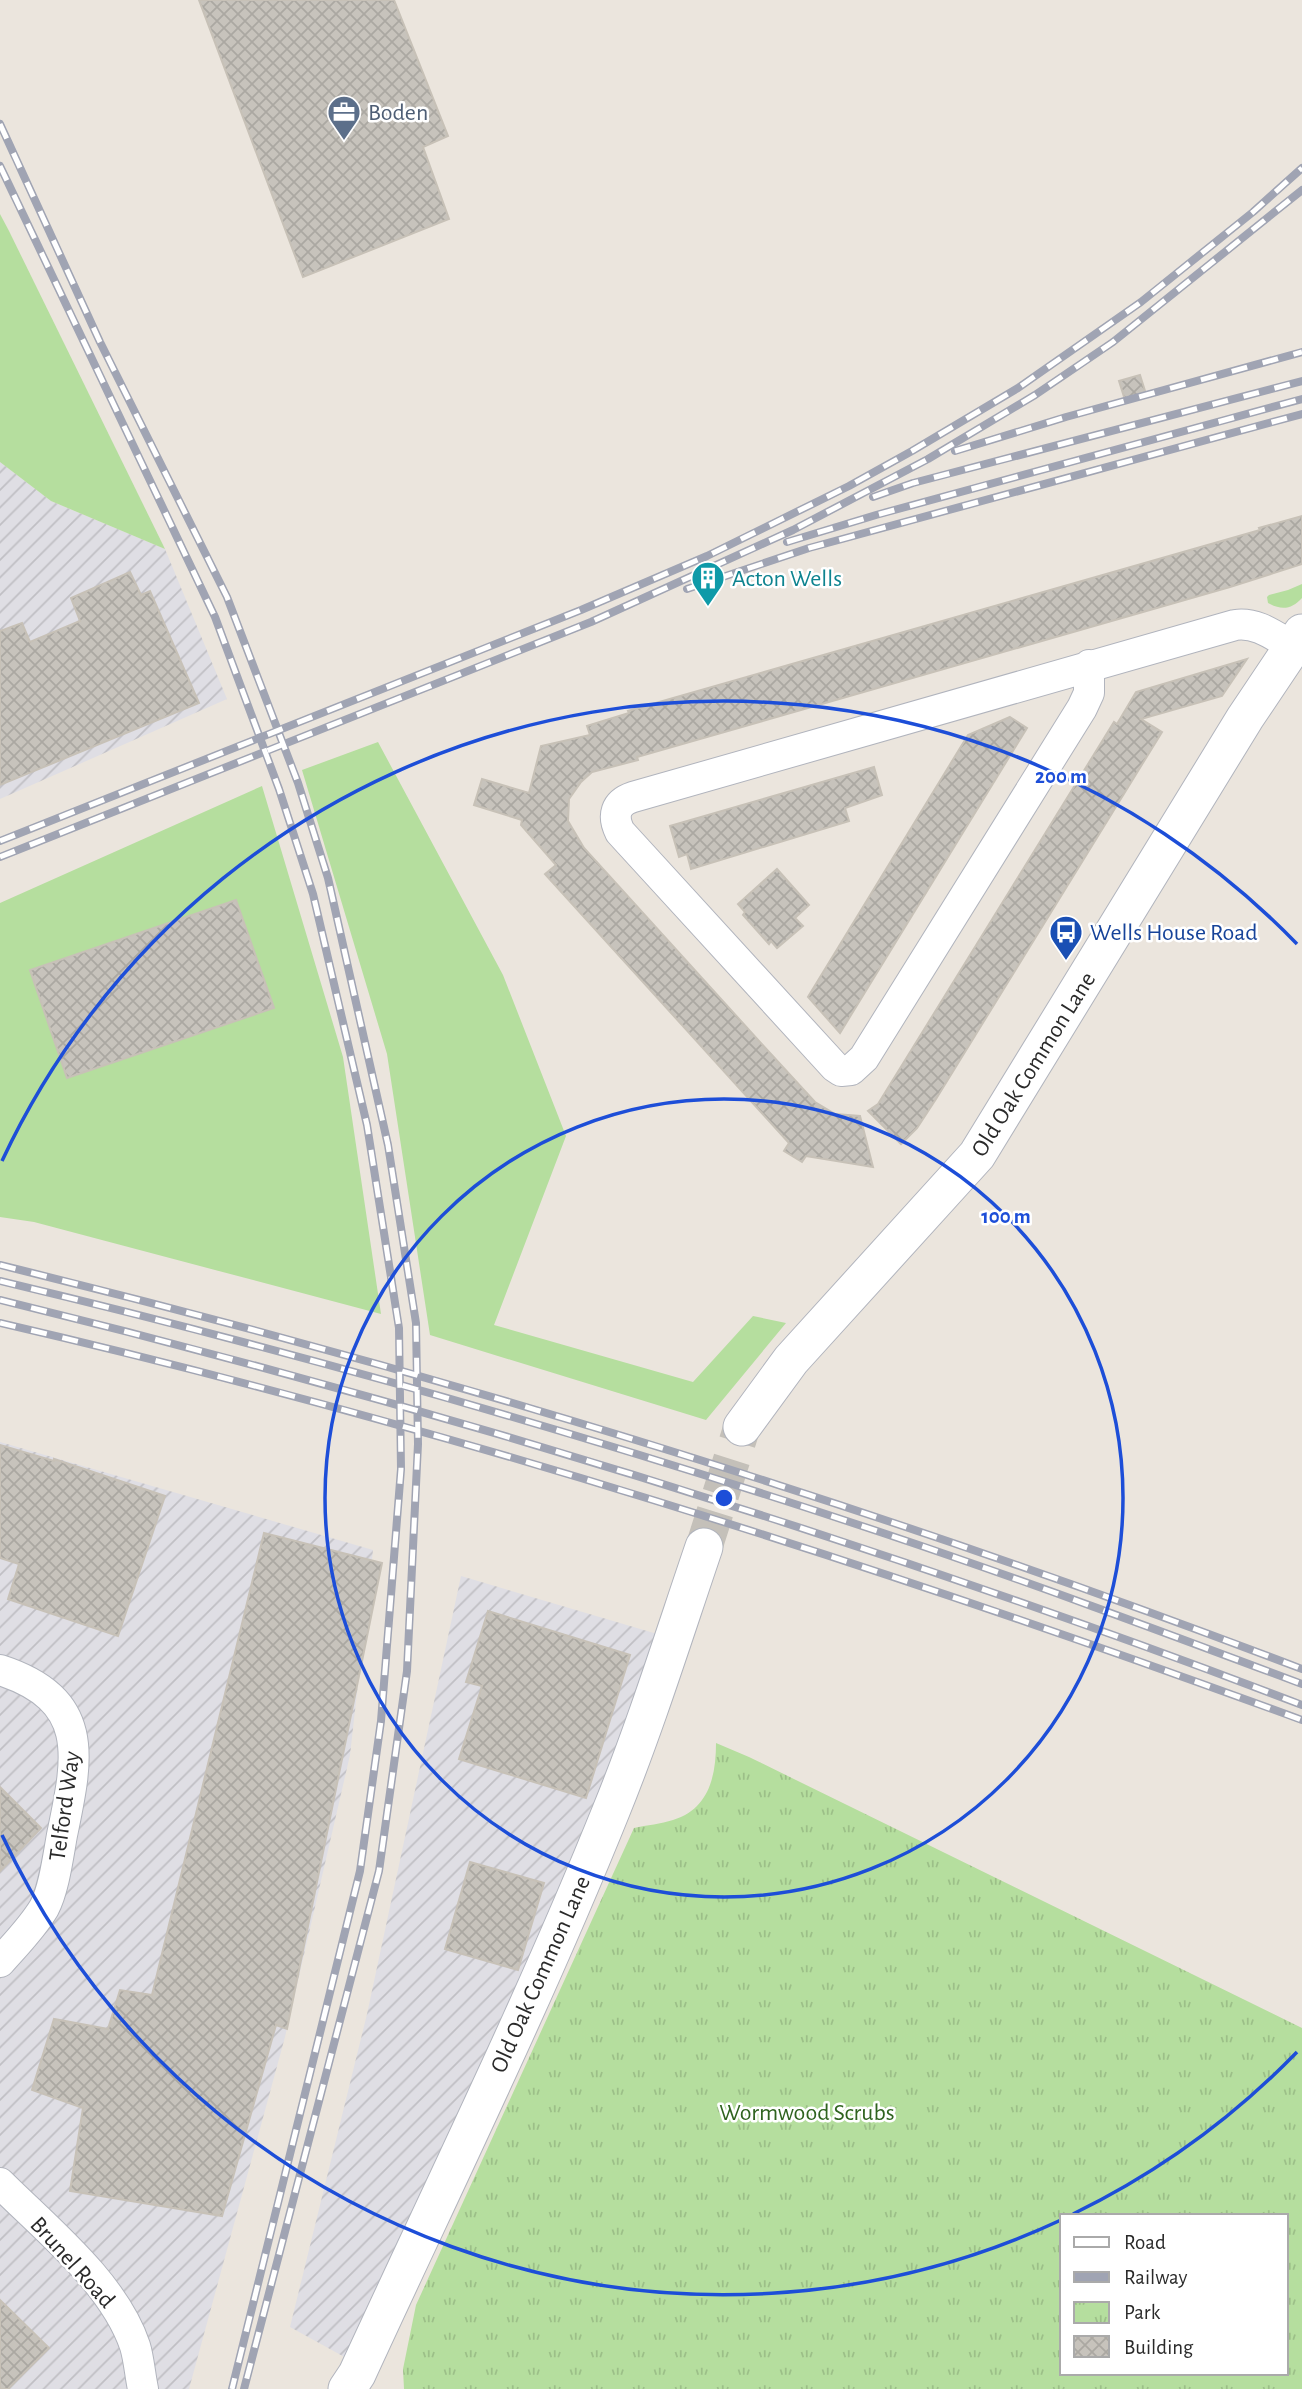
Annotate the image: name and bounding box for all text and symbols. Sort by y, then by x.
office icon: Boden [325,93,363,142]
place label: Boden [368,101,428,125]
building icon: Acton Wells [689,559,727,608]
place label: Acton Wells [732,567,842,591]
text: 200 m [1035,766,1087,787]
bus stop icon: Wells House Road [1047,913,1085,962]
place label: Wells House Road [1090,921,1258,945]
street label: Old Oak Common Lane [967,968,1100,1161]
text: 100 m [981,1206,1031,1227]
centre of rings [712,1486,736,1510]
street label: Telford Way [45,1750,85,1863]
street label: Old Oak Common Lane [487,1872,595,2076]
park label: Wormwood Scrubs [719,2101,895,2125]
street label: Brunel Road [25,2212,119,2313]
legend [1060,2214,1288,2375]
text: Road [1124,2232,1166,2253]
text: Railway [1124,2267,1187,2288]
text: Park [1124,2302,1161,2323]
text: Building [1124,2337,1194,2358]

